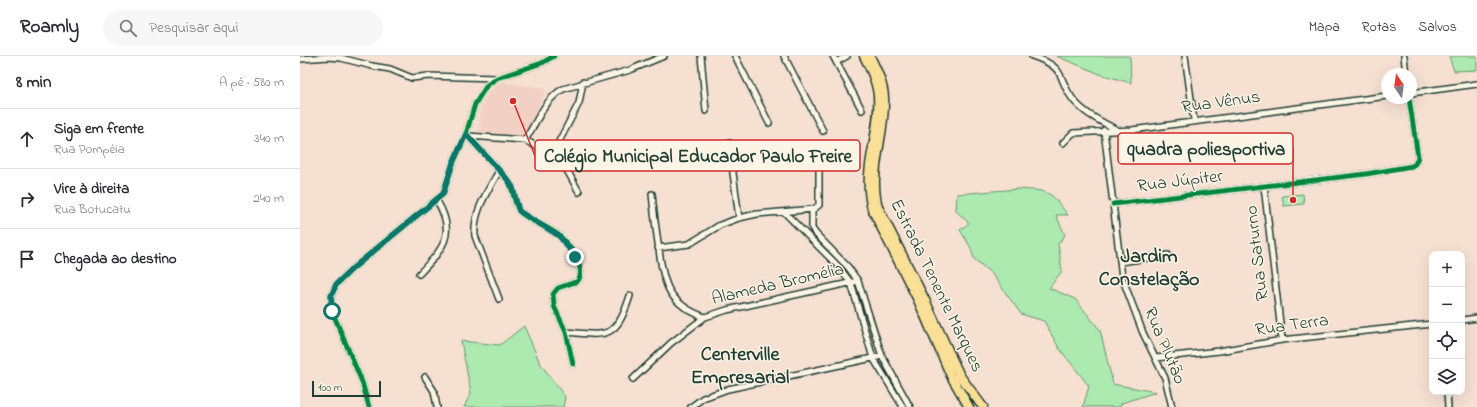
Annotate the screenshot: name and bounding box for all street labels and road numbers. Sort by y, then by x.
street label: Rua Vênus [1180,85,1262,121]
street label: Rua Júpiter [1136,164,1225,200]
street label: Estrada Tenente Marques [883,195,989,377]
street label: Rua Saturno [1239,204,1277,302]
street label: Alameda Bromélia [709,257,847,313]
street label: Rua Plutão [1136,303,1192,389]
street label: Rua Terra [1254,308,1330,344]

